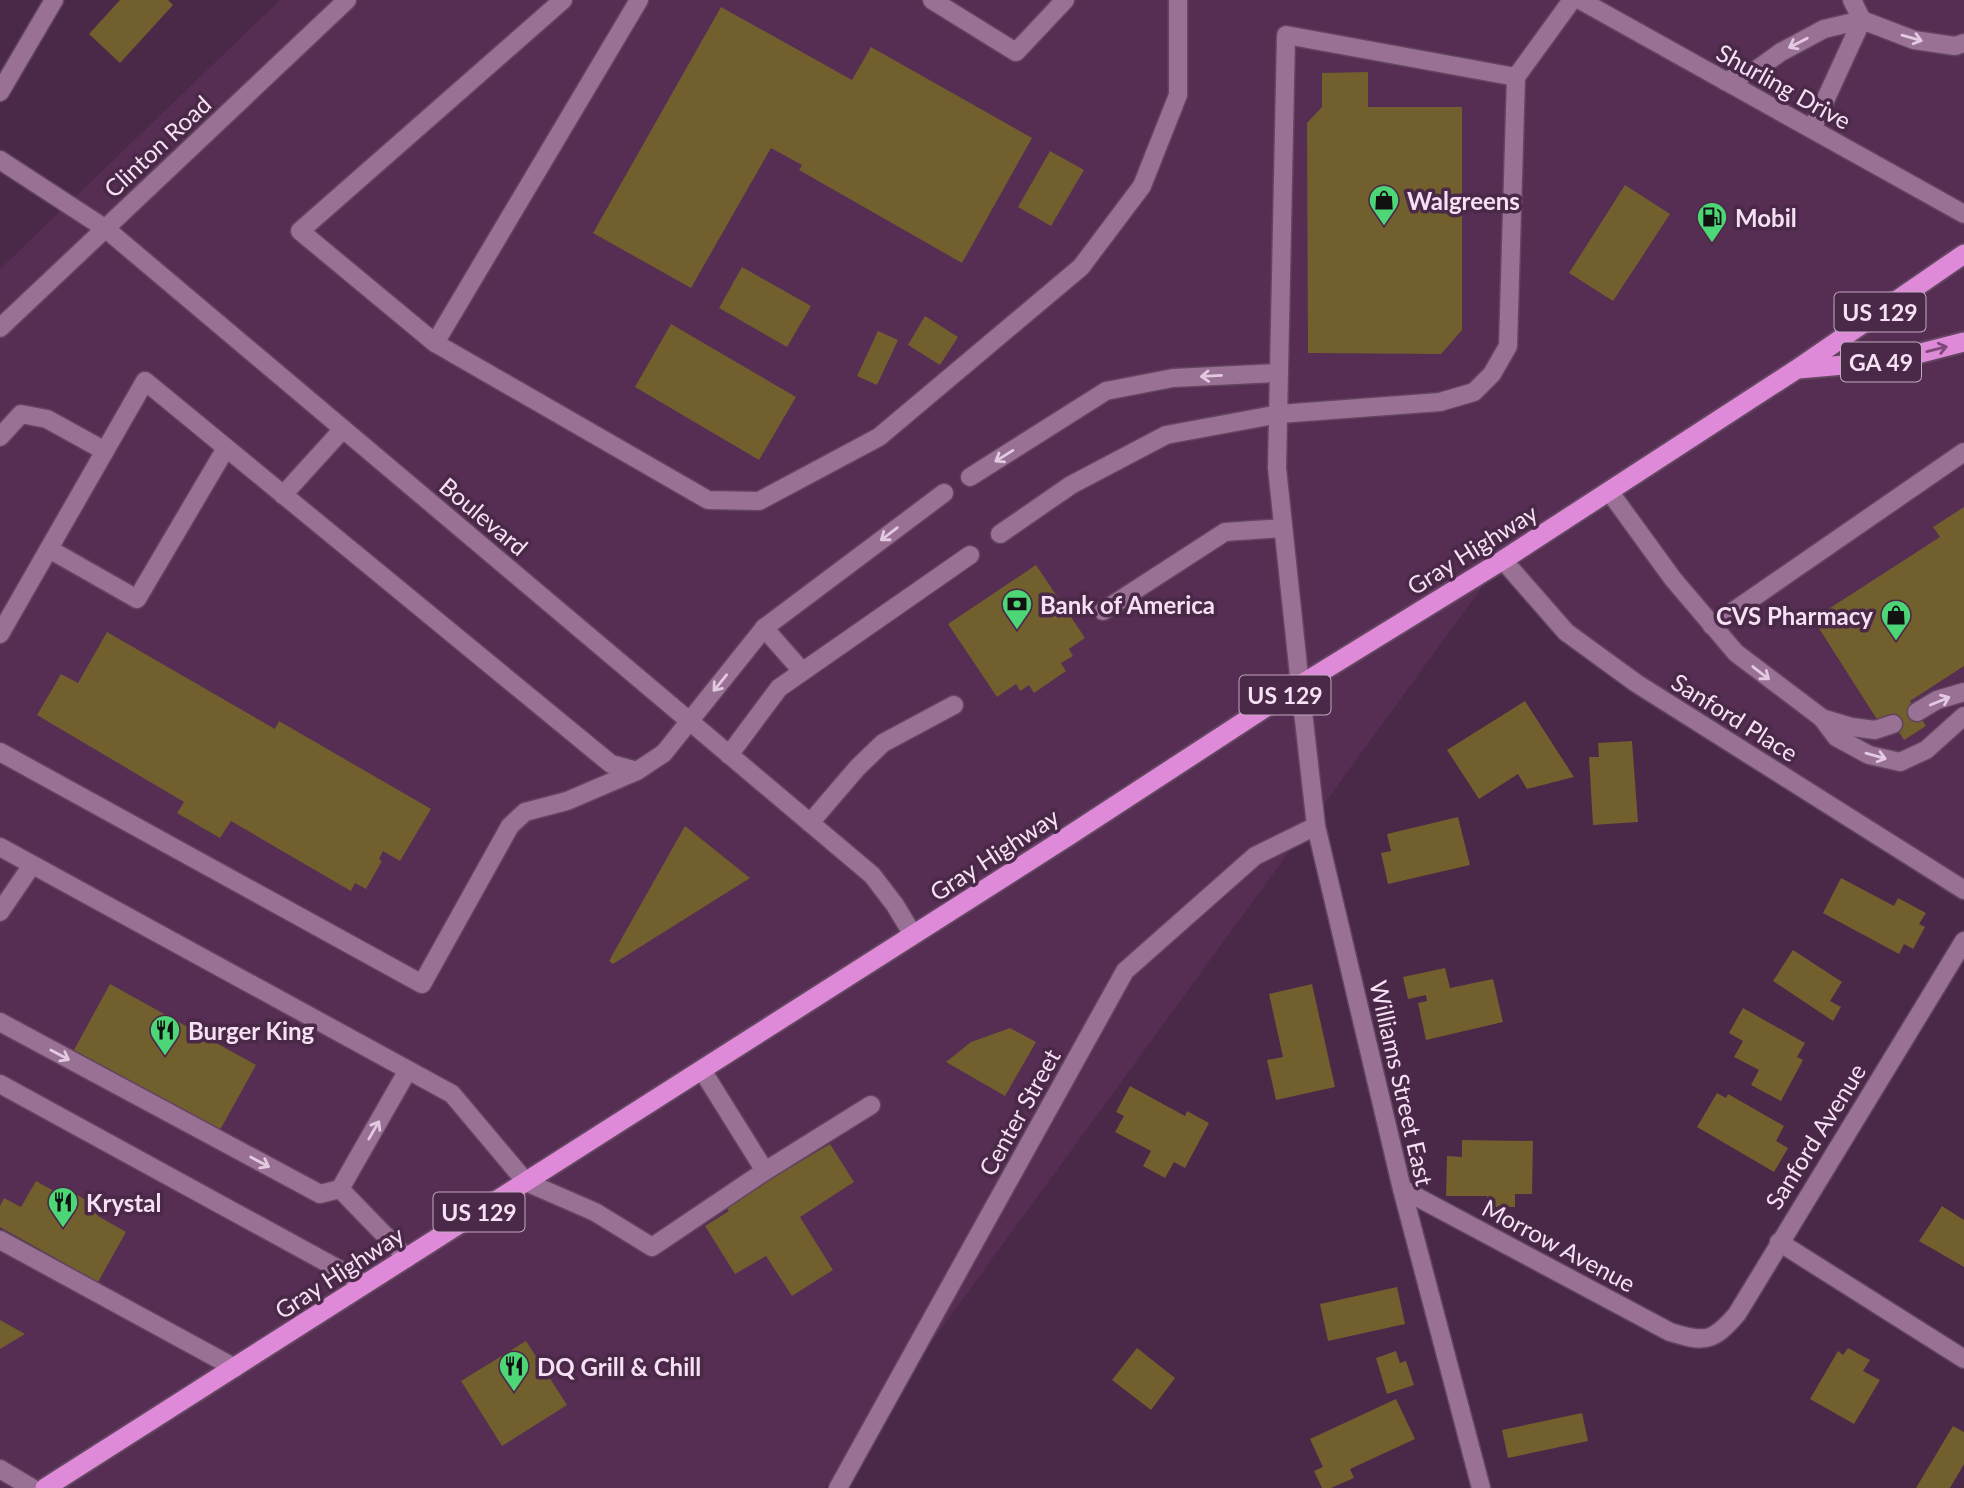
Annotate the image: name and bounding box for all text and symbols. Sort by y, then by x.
one-way arrow [1901,32,1923,45]
street label: Shurling Drive [1712,37,1856,135]
one-way arrow [1788,37,1809,50]
street label: Clinton Road [98,89,216,203]
shop icon: Walgreens [1367,183,1401,227]
place label: Walgreens [1407,186,1520,215]
fuel station icon: Mobil [1695,200,1729,244]
place label: Mobil [1735,203,1797,232]
road number: US 129 [1834,292,1926,332]
road number: GA 49 [1841,342,1921,382]
one-way arrow [1925,342,1947,355]
one-way arrow [1200,370,1223,383]
one-way arrow [994,449,1014,463]
street label: Boulevard [434,471,534,561]
street label: Gray Highway [1402,497,1543,600]
one-way arrow [881,526,899,541]
bank icon: Bank of America [1000,587,1034,631]
place label: Bank of America [1040,590,1215,619]
shop icon: CVS Pharmacy [1879,598,1913,642]
place label: CVS Pharmacy [1716,601,1873,630]
one-way arrow [1751,666,1770,681]
street label: Sanford Place [1667,667,1803,767]
one-way arrow [712,673,727,691]
road number: US 129 [1240,676,1330,715]
one-way arrow [1928,693,1950,706]
one-way arrow [1864,750,1887,763]
street label: Gray Highway [924,801,1064,906]
street label: Williams Street East [1364,978,1440,1189]
restaurant icon: Burger King [148,1013,182,1057]
place label: Burger King [188,1016,315,1045]
street label: Center Street [972,1043,1066,1180]
one-way arrow [49,1048,70,1062]
street label: Sanford Avenue [1759,1058,1871,1214]
one-way arrow [367,1120,381,1140]
one-way arrow [250,1155,270,1169]
restaurant icon: Krystal [46,1185,80,1229]
place label: Krystal [86,1188,161,1217]
road number: US 129 [434,1192,524,1232]
street label: Morrow Avenue [1478,1193,1640,1297]
street label: Gray Highway [269,1219,409,1324]
restaurant icon: DQ Grill & Chill [497,1349,531,1393]
place label: DQ Grill & Chill [537,1352,701,1381]

